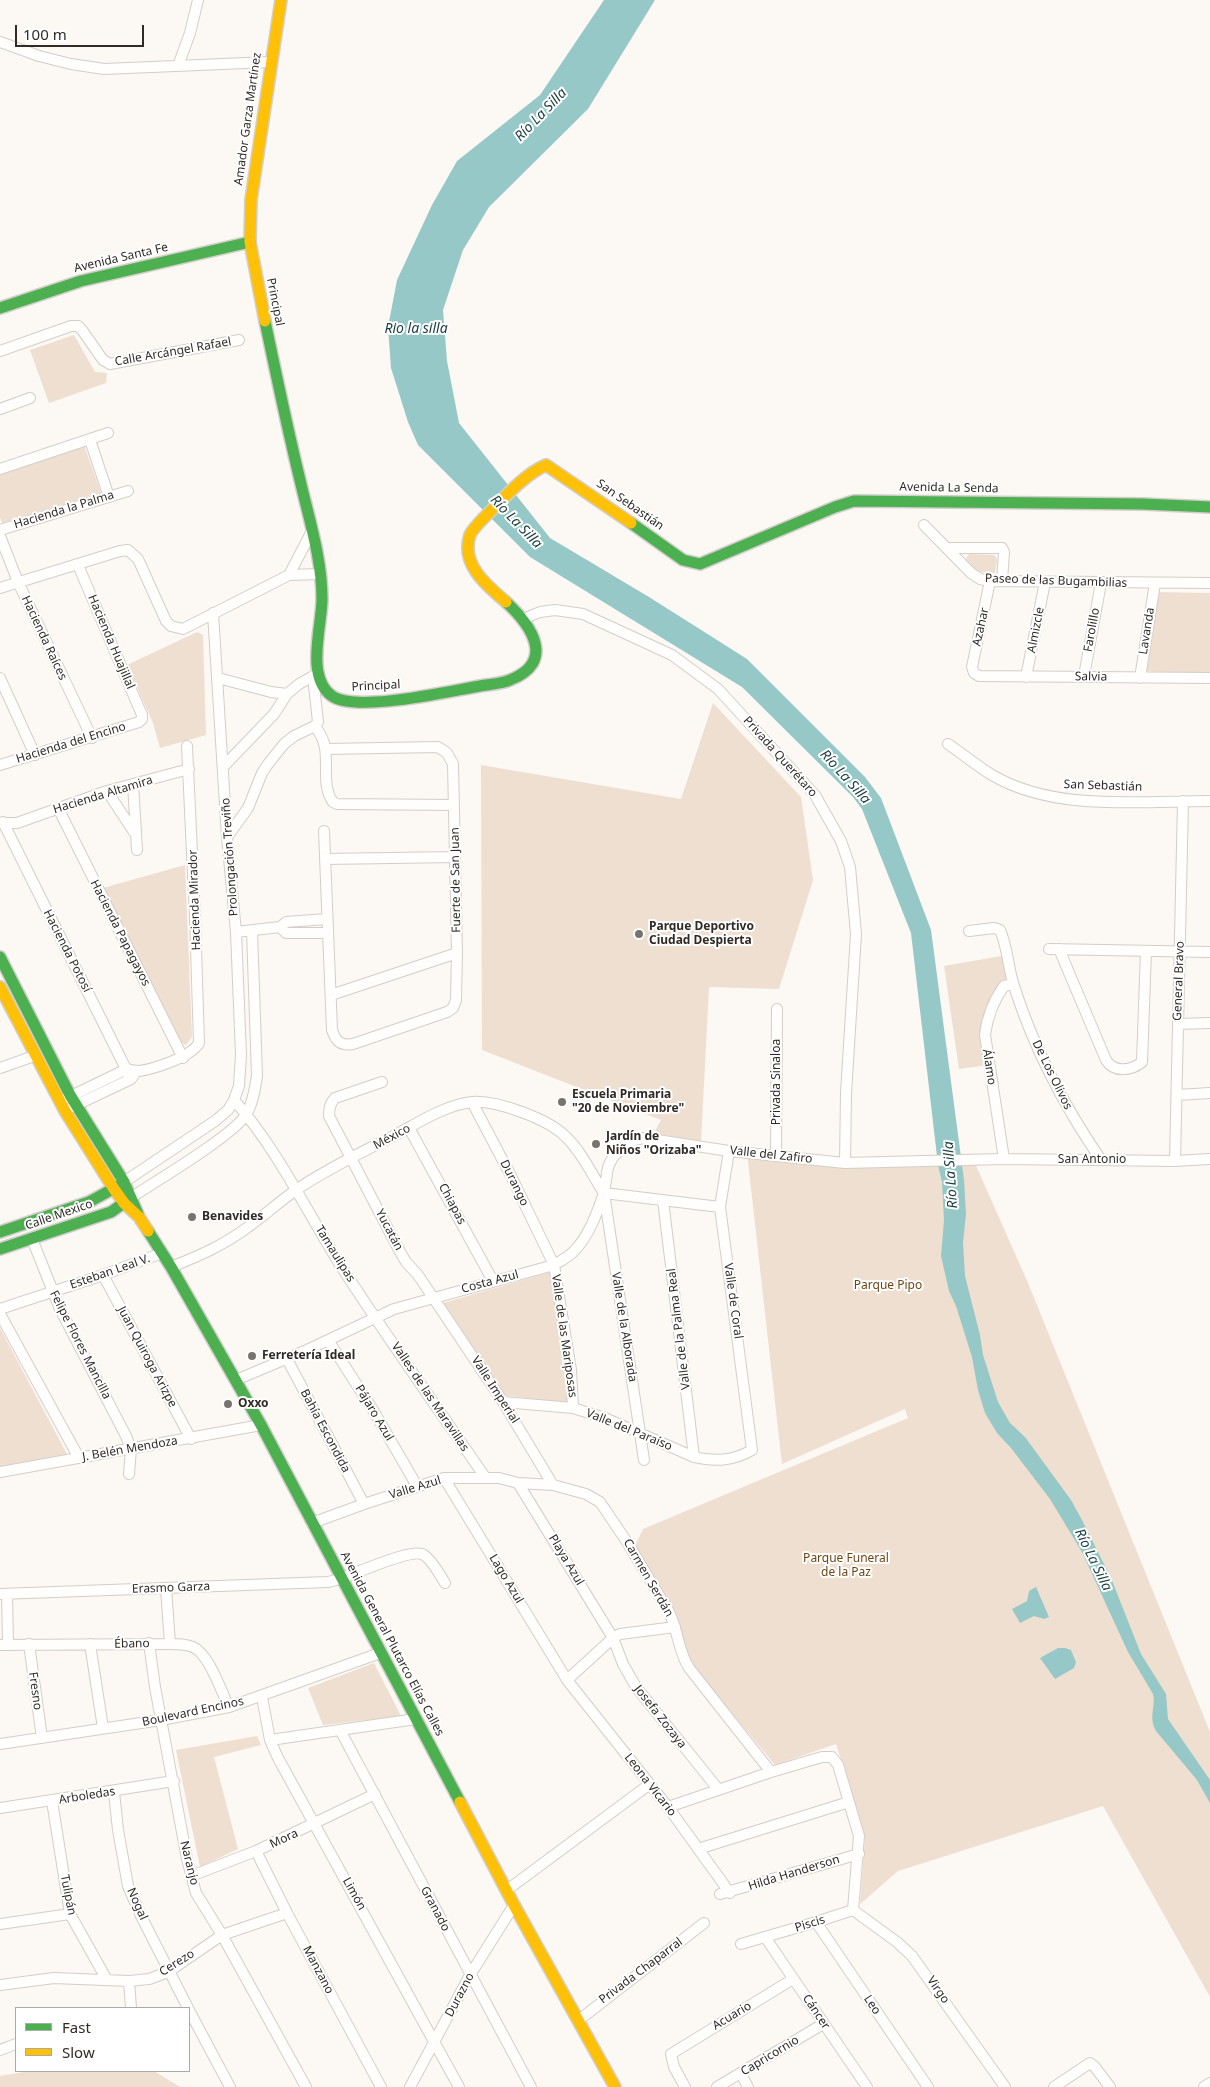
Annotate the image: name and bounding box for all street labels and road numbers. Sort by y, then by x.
street label: Amador Garza Martínez [232,52,264,186]
street label: Avenida Santa Fe [73,240,169,276]
street label: Principal [263,277,287,327]
street label: Calle Arcángel Rafael [114,335,232,369]
street label: San Sebastián [594,477,666,533]
street label: Avenida La Senda [899,480,999,496]
street label: Hacienda la Palma [12,488,116,532]
street label: Paseo de las Bugambilias [985,571,1127,591]
street label: Hacienda Huajillal [85,593,137,691]
street label: Hacienda Raíces [18,594,70,682]
street label: Azahar [970,606,992,648]
street label: Almizcle [1025,606,1047,654]
street label: Lavanda [1136,606,1158,656]
street label: Farolillo [1081,607,1103,653]
street label: Salvia [1075,670,1107,684]
street label: Principal [351,678,401,694]
street label: Privada Querétaro [740,714,820,800]
street label: Hacienda del Encino [14,719,128,767]
street label: Hacienda Altamira [51,773,155,817]
street label: San Sebastián [1063,777,1143,795]
street label: Prolongación Treviño [219,797,241,917]
street label: Fuerte de San Juan [448,827,464,933]
street label: Hacienda Mirador [186,849,204,951]
street label: Hacienda Papagayos [87,878,153,988]
street label: Hacienda Potosí [40,907,94,995]
street label: General Bravo [1170,941,1188,1021]
street label: De Los Olivos [1029,1038,1075,1112]
street label: Privada Sinaloa [770,1039,784,1125]
street label: Álamo [979,1048,999,1086]
street label: México [371,1121,413,1153]
street label: Valle del Zafiro [729,1144,813,1166]
street label: San Antonio [1058,1153,1126,1167]
street label: Durango [497,1158,531,1208]
street label: Chiapas [435,1181,469,1227]
street label: Calle Mexico [23,1197,95,1233]
street label: Yucatán [372,1207,406,1253]
street label: Tamaulipas [312,1223,358,1285]
street label: Esteban Leal V. [68,1252,152,1292]
street label: Valle de Coral [721,1262,745,1340]
street label: Costa Azul [460,1267,520,1297]
street label: Valle de la Palma Real [664,1267,694,1391]
street label: Valle de la Alborada [608,1271,640,1383]
street label: Valle de las Mariposas [548,1273,580,1399]
street label: Felipe Flores Mancilla [46,1288,114,1402]
street label: Juan Quiroga Arizpe [114,1304,180,1410]
street label: Valles de las Maravillas [388,1340,472,1454]
street label: Valle Imperial [468,1354,522,1426]
street label: Pájaro Azul [352,1382,396,1444]
street label: Bahía Escondida [297,1387,353,1475]
street label: Valle del Paraíso [584,1406,674,1454]
street label: J. Belén Mendoza [81,1434,179,1464]
street label: Valle Azul [387,1473,443,1503]
street label: Playa Azul [545,1532,587,1588]
street label: Carmen Serdán [620,1537,676,1619]
street label: Avenida General Plutarco Elías Calles [337,1549,447,1739]
street label: Lago Azul [486,1552,526,1606]
street label: Erasmo Garza [132,1579,210,1597]
street label: Ébano [114,1636,150,1652]
street label: Fresno [25,1671,45,1711]
street label: Josefa Zozaya [631,1683,689,1751]
street label: Boulevard Encinos [141,1694,245,1730]
street label: Leona Vicario [621,1751,679,1819]
street label: Arboledas [58,1784,116,1808]
street label: Mora [268,1826,300,1852]
street label: Naranjo [177,1839,201,1887]
street label: Hilda Handerson [747,1852,841,1894]
street label: Tulipán [57,1873,79,1917]
street label: Limón [339,1875,369,1913]
street label: Granado [417,1884,453,1934]
street label: Nogal [124,1886,150,1922]
street label: Piscis [793,1913,827,1935]
street label: Privada Chaparral [596,1935,686,2007]
street label: Manzano [299,1944,337,1996]
street label: Cerezo [157,1947,197,1979]
street label: Durazno [442,1970,478,2020]
street label: Virgo [924,1974,952,2006]
street label: Cáncer [799,1992,833,2032]
street label: Leo [860,1993,884,2017]
street label: Acuario [710,1999,754,2033]
street label: Capricornio [738,2033,802,2079]

